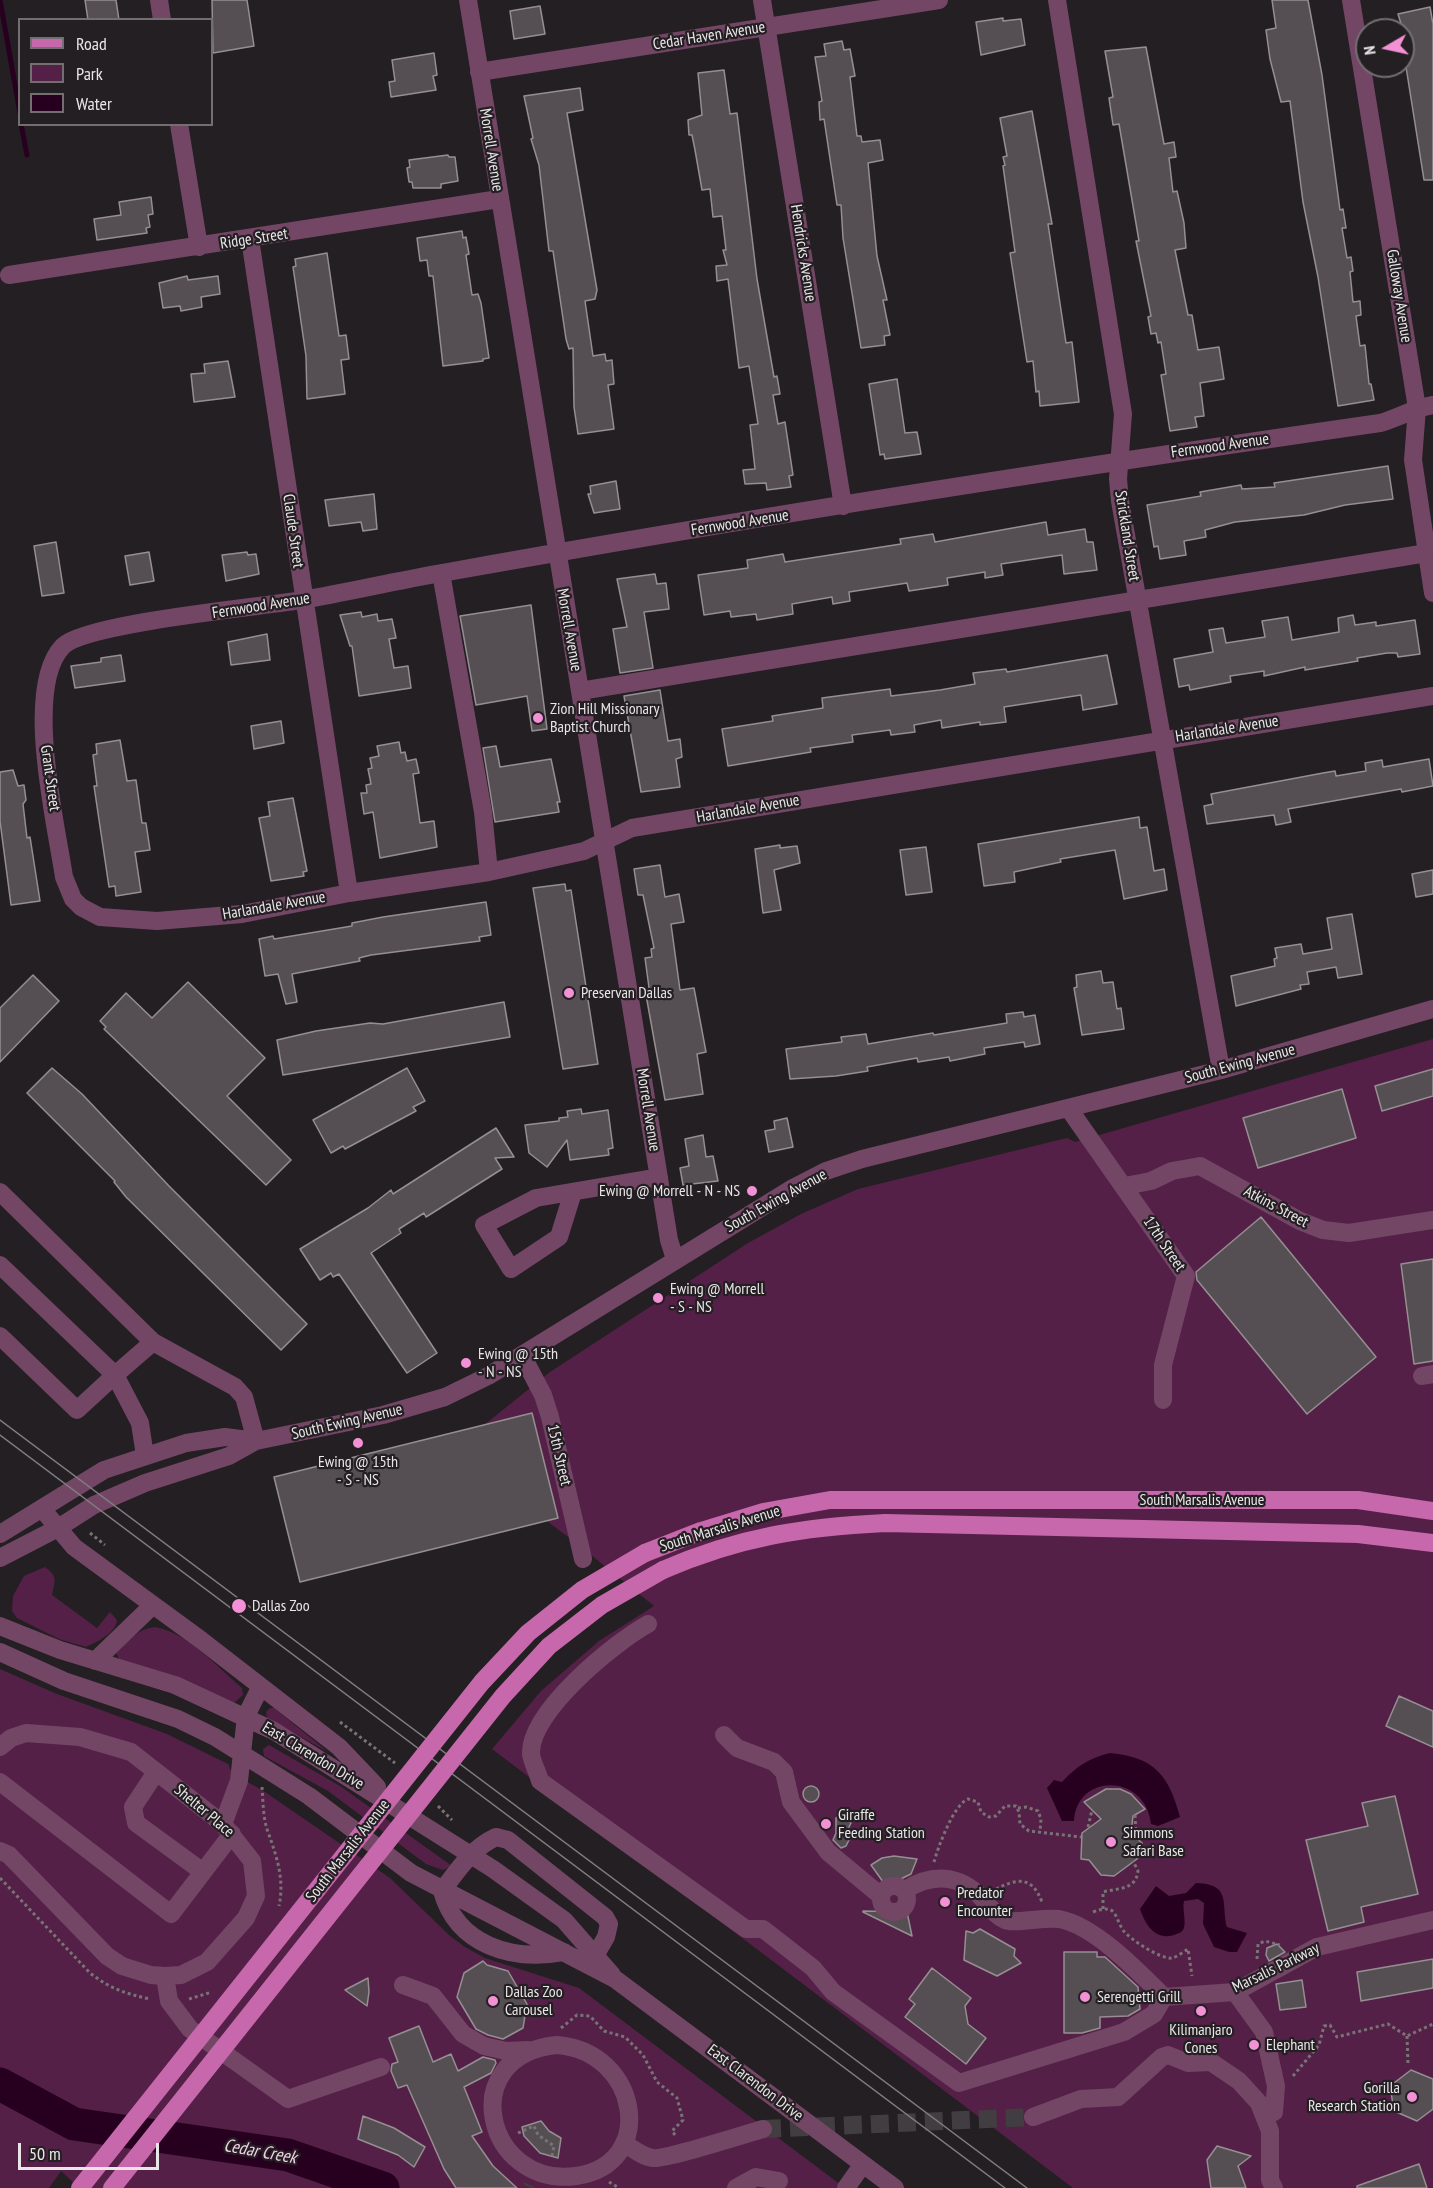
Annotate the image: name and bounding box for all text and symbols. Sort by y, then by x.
legend [18,18,213,126]
street label: Cedar Haven Avenue [652,18,766,54]
north arrow [1355,18,1415,78]
text: Road [76,32,107,55]
text: N [1359,45,1380,56]
text: Park [76,62,103,85]
text: Water [76,92,112,115]
street label: Morrell Avenue [475,107,507,193]
street label: Hendricks Avenue [786,203,820,303]
street label: Ridge Street [219,224,289,254]
street label: Galloway Avenue [1382,248,1416,344]
street label: Fernwood Avenue [1170,430,1270,462]
street label: Strickland Street [1110,489,1144,583]
street label: Claude Street [278,493,308,569]
street label: Fernwood Avenue [690,506,790,540]
street label: Morrell Avenue [552,587,586,673]
street label: Fernwood Avenue [211,589,311,623]
place label: Zion Hill Missionary Baptist Church [550,699,659,737]
marker: Zion Hill Missionary Baptist Church [531,711,545,725]
street label: Harlandale Avenue [1174,711,1280,747]
street label: Grant Street [36,744,64,812]
street label: Harlandale Avenue [695,791,801,827]
street label: Harlandale Avenue [221,888,327,924]
place label: Preservan Dallas [581,983,672,1003]
marker: Preservan Dallas [562,986,576,1000]
street label: South Ewing Avenue [1183,1040,1297,1088]
street label: Morrell Avenue [632,1067,664,1153]
street label: South Ewing Avenue [722,1165,830,1237]
place label: Ewing @ Morrell - N - NS [599,1181,740,1201]
street label: Atkins Street [1240,1182,1312,1232]
marker: Ewing @ Morrell - N - NS [745,1184,759,1198]
street label: 17th Street [1139,1213,1189,1275]
place label: Ewing @ Morrell - S - NS [670,1279,764,1317]
marker: Ewing @ Morrell - S - NS [651,1291,665,1305]
place label: Ewing @ 15th - N - NS [478,1344,558,1382]
marker: Ewing @ 15th - N - NS [459,1356,473,1370]
street label: South Ewing Avenue [290,1400,404,1444]
street label: 15th Street [543,1422,575,1488]
marker: Ewing @ 15th - S - NS [351,1436,365,1450]
place label: Ewing @ 15th - S - NS [318,1452,398,1490]
street label: South Marsalis Avenue [1140,1490,1264,1510]
street label: South Marsalis Avenue [658,1502,782,1556]
place label: Dallas Zoo [252,1596,310,1616]
marker: Dallas Zoo [230,1597,248,1615]
street label: East Clarendon Drive [259,1718,367,1794]
street label: Shelter Place [170,1780,238,1842]
street label: South Marsalis Avenue [302,1796,394,1906]
place label: Giraffe Feeding Station [838,1805,925,1843]
marker: Giraffe Feeding Station [819,1817,833,1831]
place label: Simmons Safari Base [1123,1823,1184,1861]
marker: Simmons Safari Base [1104,1835,1118,1849]
place label: Predator Encounter [957,1883,1012,1921]
marker: Predator Encounter [938,1895,952,1909]
street label: Marsalis Parkway [1229,1939,1323,1997]
place label: Dallas Zoo Carousel [505,1982,563,2020]
place label: Serengetti Grill [1097,1987,1181,2007]
marker: Serengetti Grill [1078,1990,1092,2004]
marker: Dallas Zoo Carousel [486,1994,500,2008]
marker: Kilimanjaro Cones [1194,2004,1208,2018]
place label: Kilimanjaro Cones [1169,2020,1233,2058]
place label: Elephant [1266,2035,1315,2055]
marker: Elephant [1247,2038,1261,2052]
street label: East Clarendon Drive [703,2041,807,2125]
place label: Gorilla Research Station [1308,2078,1400,2116]
marker: Gorilla Research Station [1405,2090,1419,2104]
scale bar [21,2131,162,2169]
water label: Cedar Creek [222,2135,298,2169]
text: 50 m [29,2142,61,2165]

